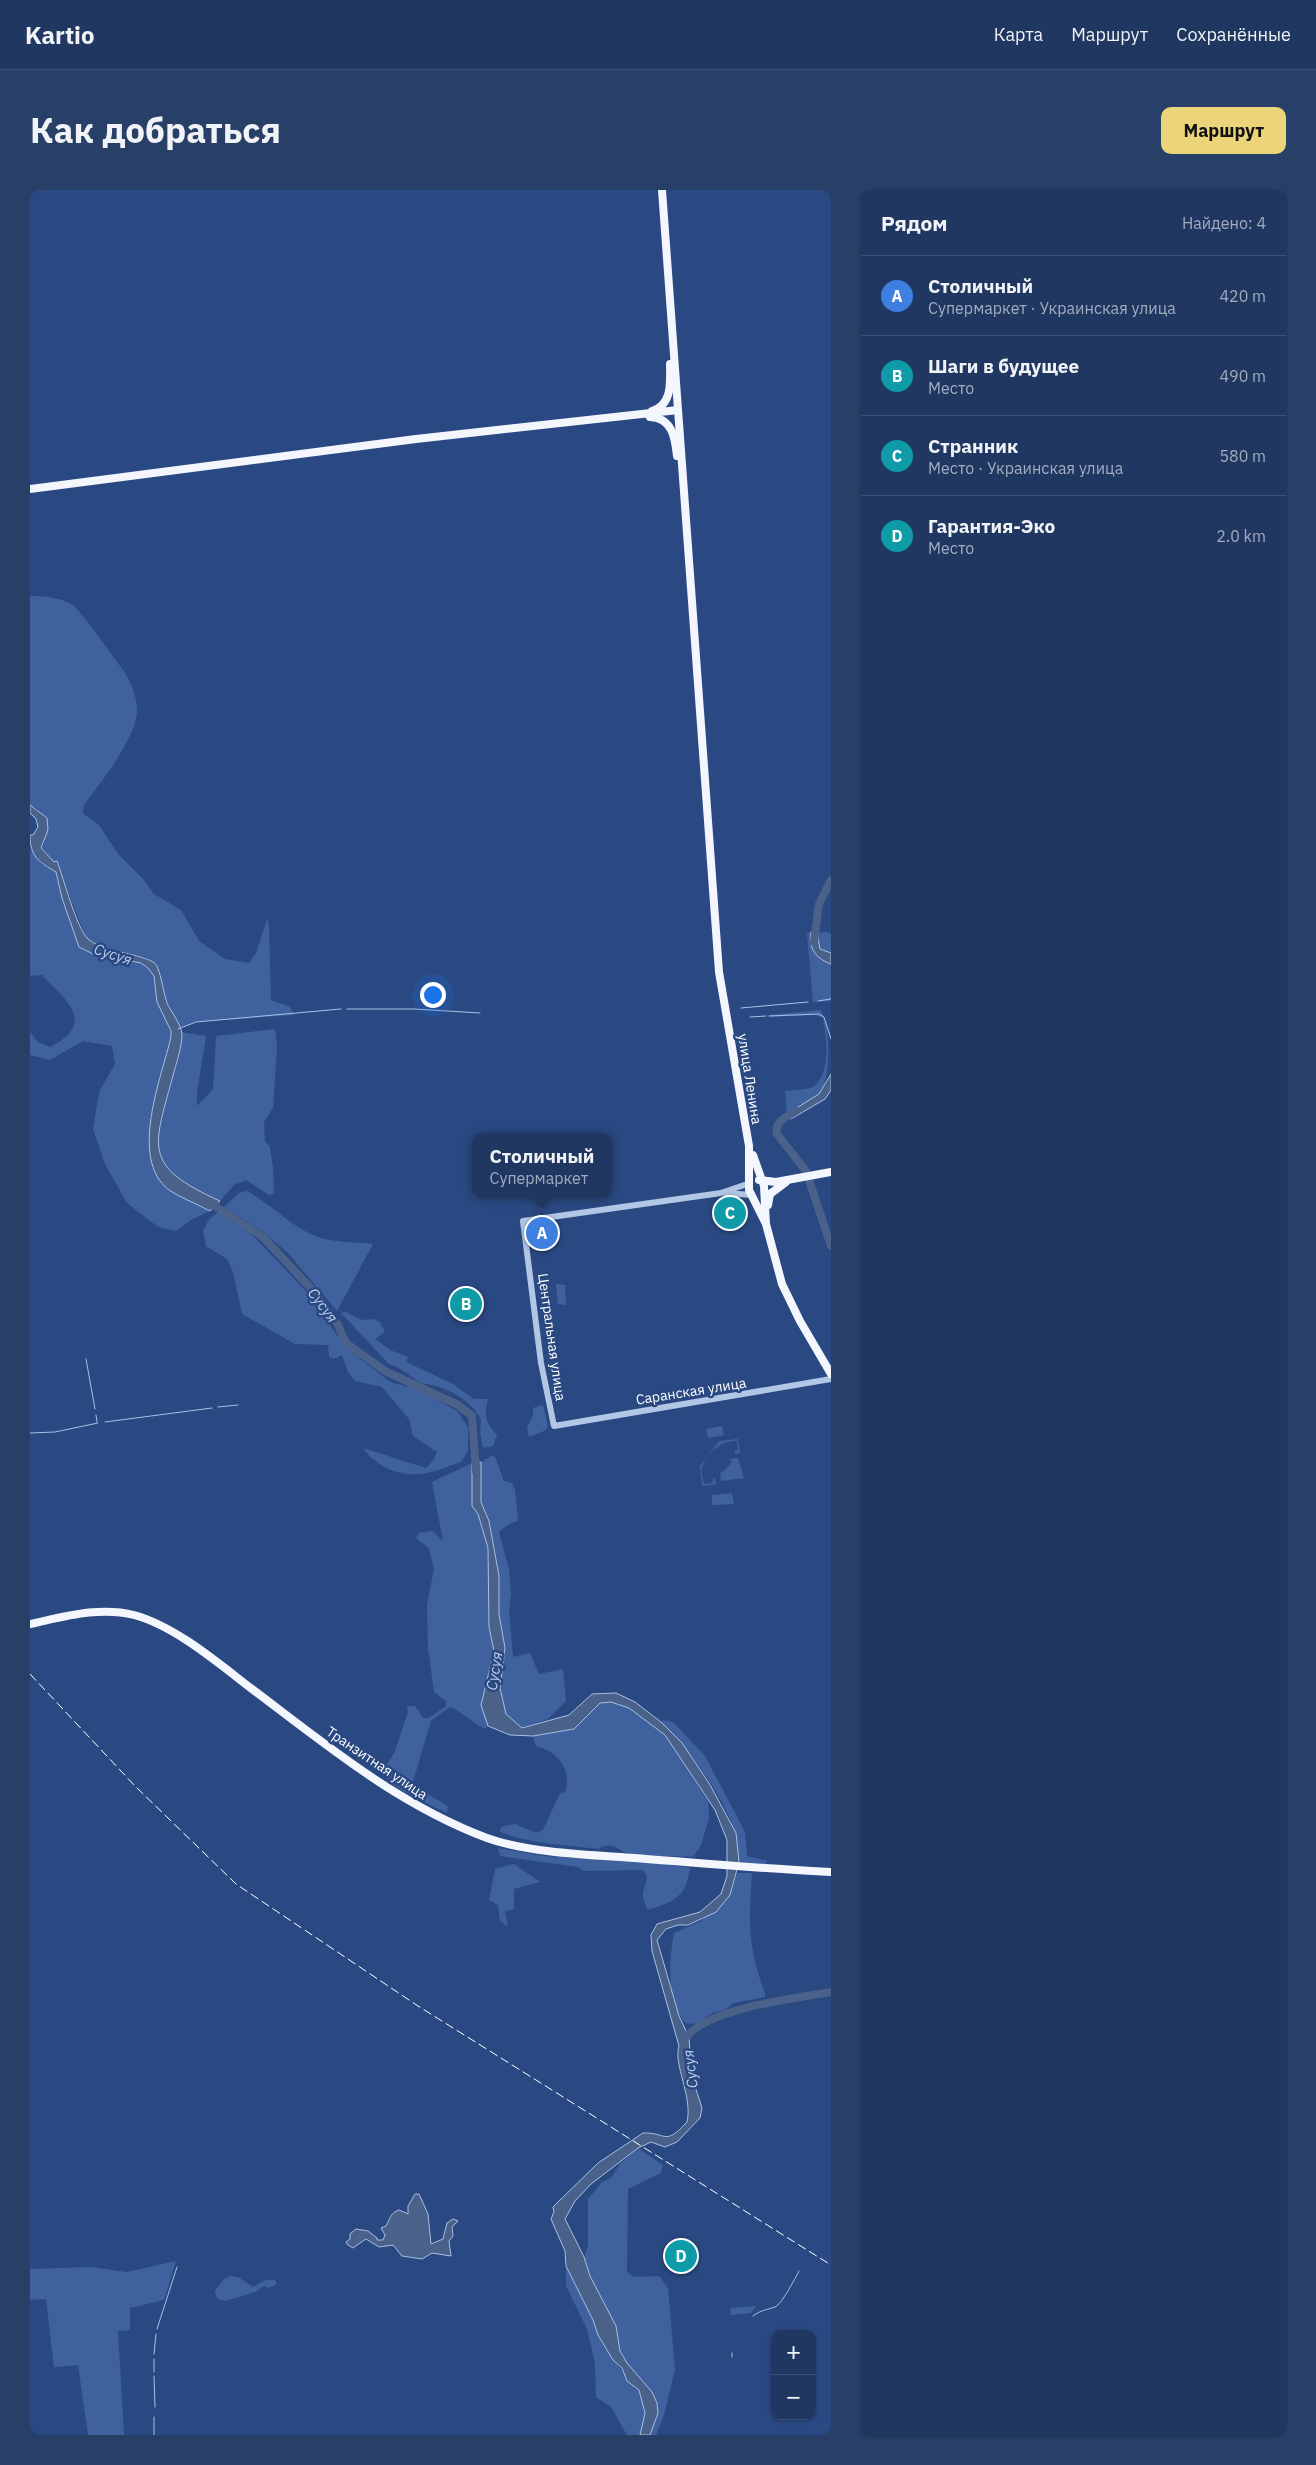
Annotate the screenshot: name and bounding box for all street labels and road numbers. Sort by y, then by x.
street label: улица Ленина [734,1032,766,1126]
street label: Центральная улица [534,1272,570,1403]
street label: Саранская улица [634,1373,748,1409]
street label: Транзитная улица [323,1722,432,1804]

